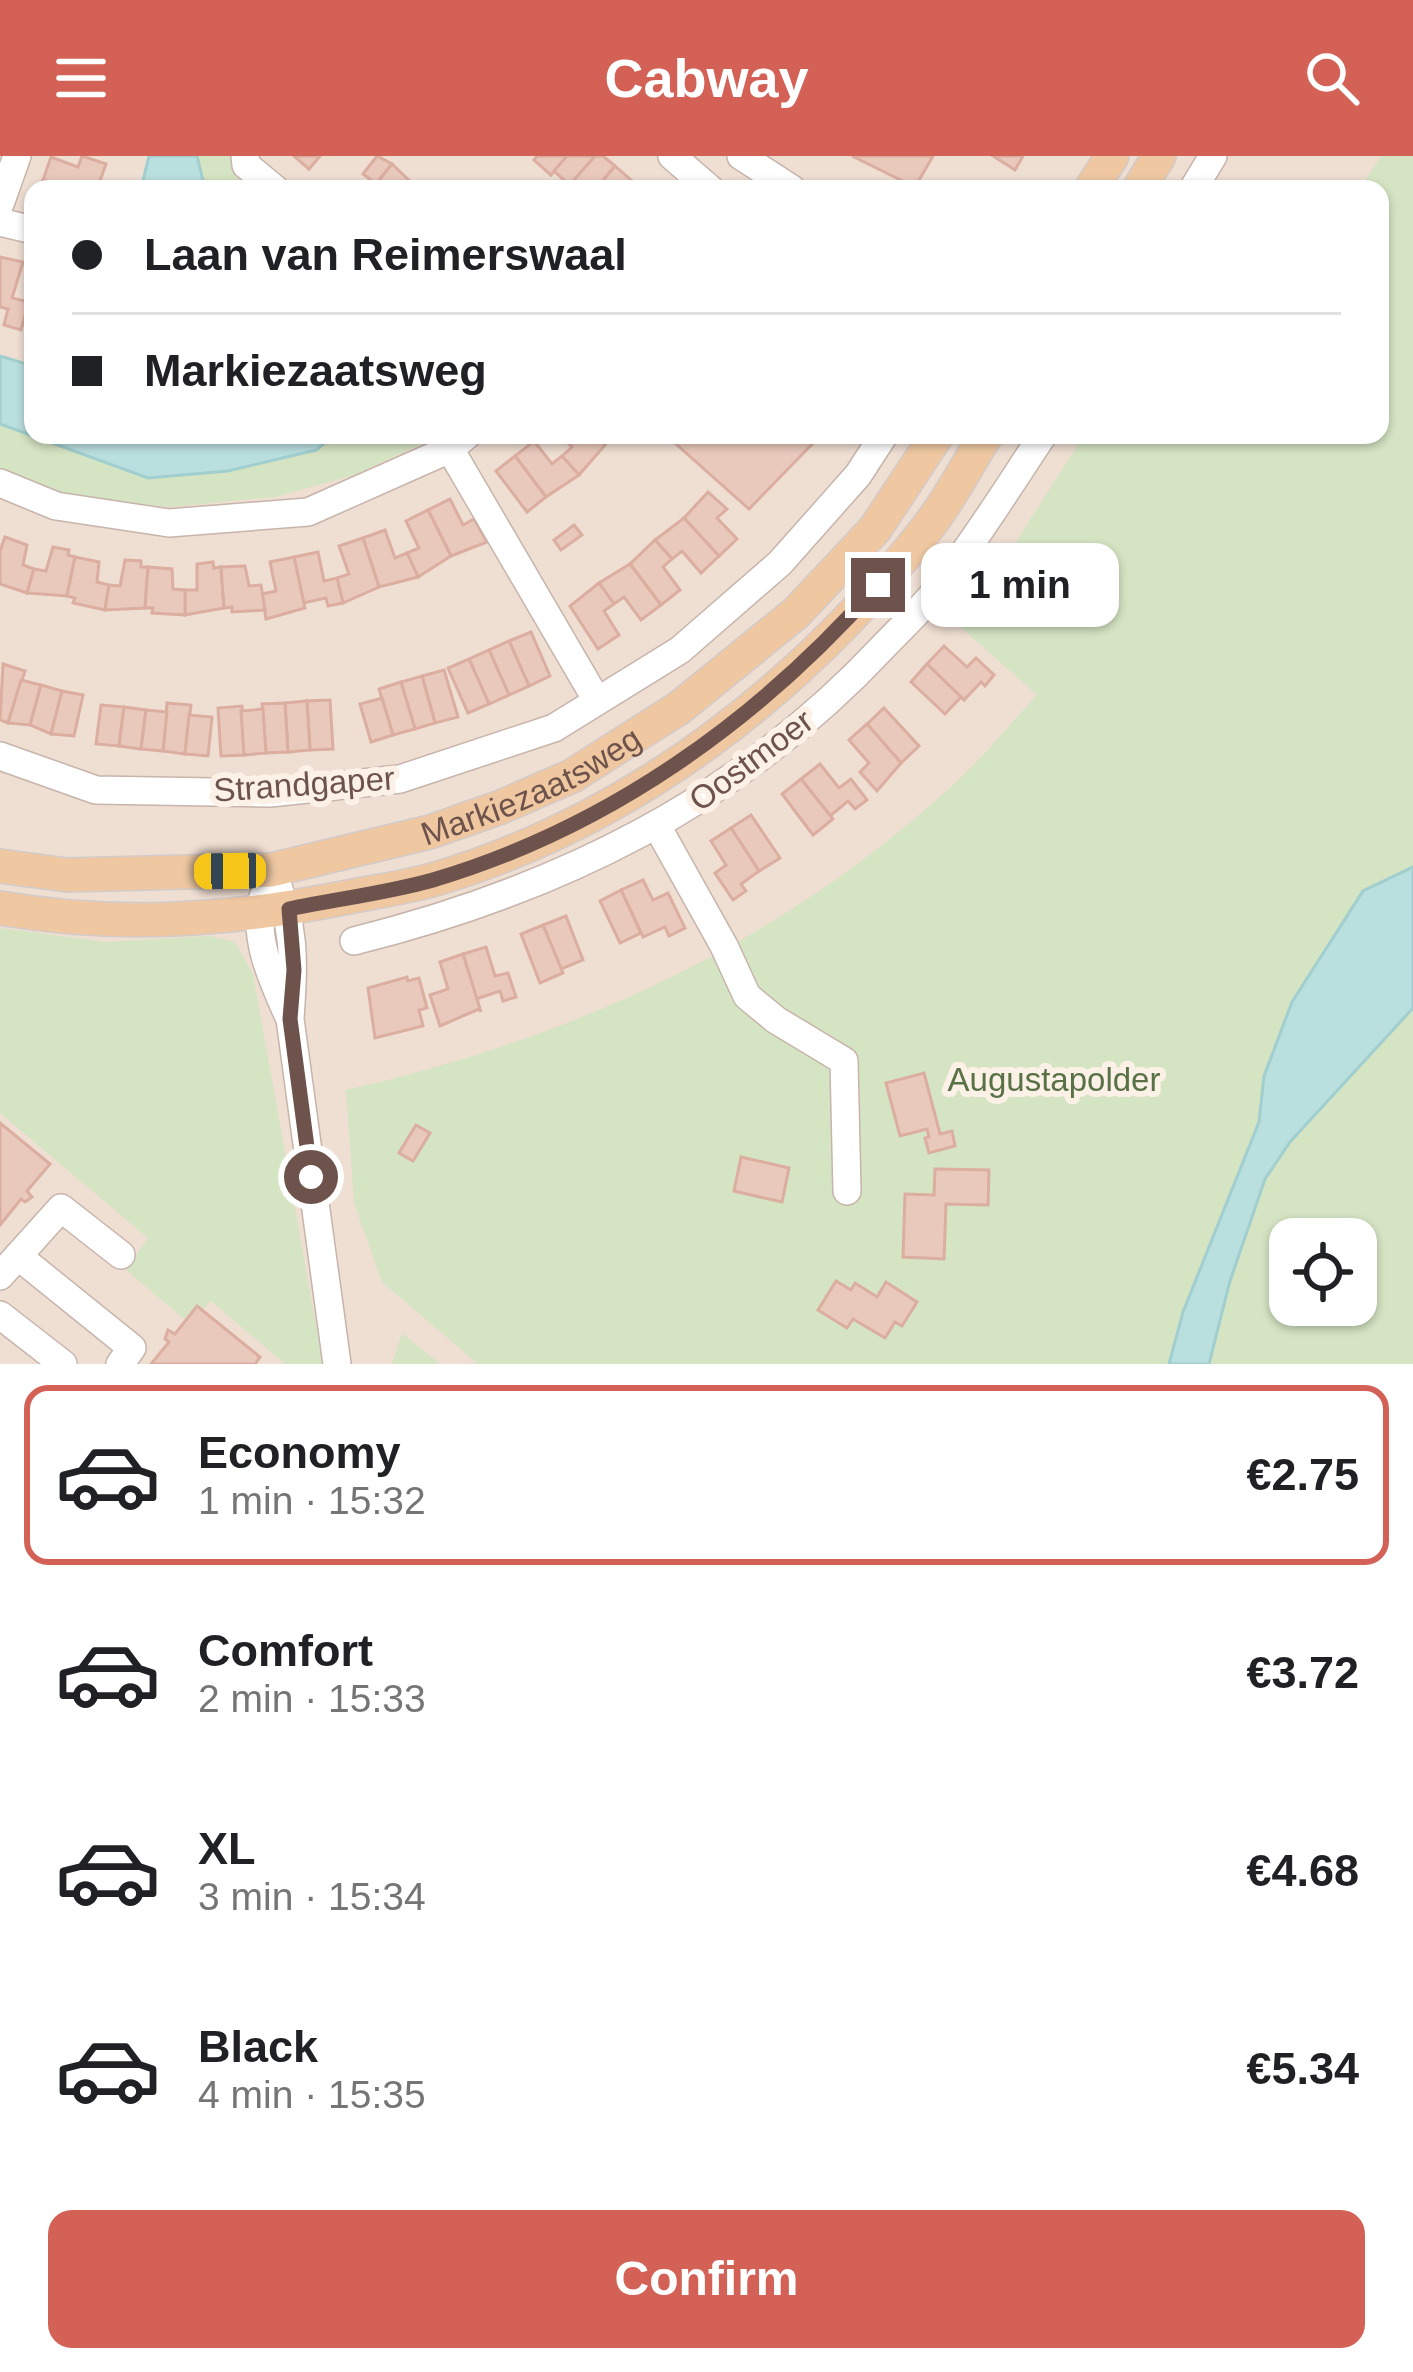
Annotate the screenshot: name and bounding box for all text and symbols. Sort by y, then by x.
icon: menu [48,45,114,111]
icon: search [1299,45,1365,111]
text: Cabway [604,48,809,108]
text: Laan van Reimerswaal [144,229,627,280]
text: Markiezaatsweg [144,345,487,396]
callout: 1 min [920,543,1118,627]
route end [851,558,905,612]
text: 1 min [969,563,1071,606]
street label: Oostmoer [682,702,820,818]
street label: Markiezaatsweg [416,719,647,852]
street label: Strandgaper [212,759,396,809]
car [194,852,266,890]
park label: Augustapolder [948,1061,1160,1098]
route start [284,1150,338,1204]
map controls [1269,1218,1377,1326]
button: locate [1269,1218,1377,1326]
icon: car [54,1421,162,1529]
text: Economy [198,1427,401,1478]
text: €2.75 [1246,1449,1359,1500]
text: 1 min · 15:32 [198,1479,426,1522]
icon: car [54,1619,162,1727]
text: Comfort [198,1625,373,1676]
text: €3.72 [1246,1647,1359,1698]
text: 2 min · 15:33 [198,1677,426,1720]
icon: car [54,1817,162,1925]
text: XL [198,1823,256,1874]
text: €4.68 [1246,1845,1359,1896]
text: 3 min · 15:34 [198,1875,426,1918]
icon: car [54,2015,162,2123]
text: Black [198,2021,318,2072]
text: €5.34 [1246,2043,1359,2094]
text: 4 min · 15:35 [198,2073,426,2116]
button: Confirm [48,2210,1365,2348]

